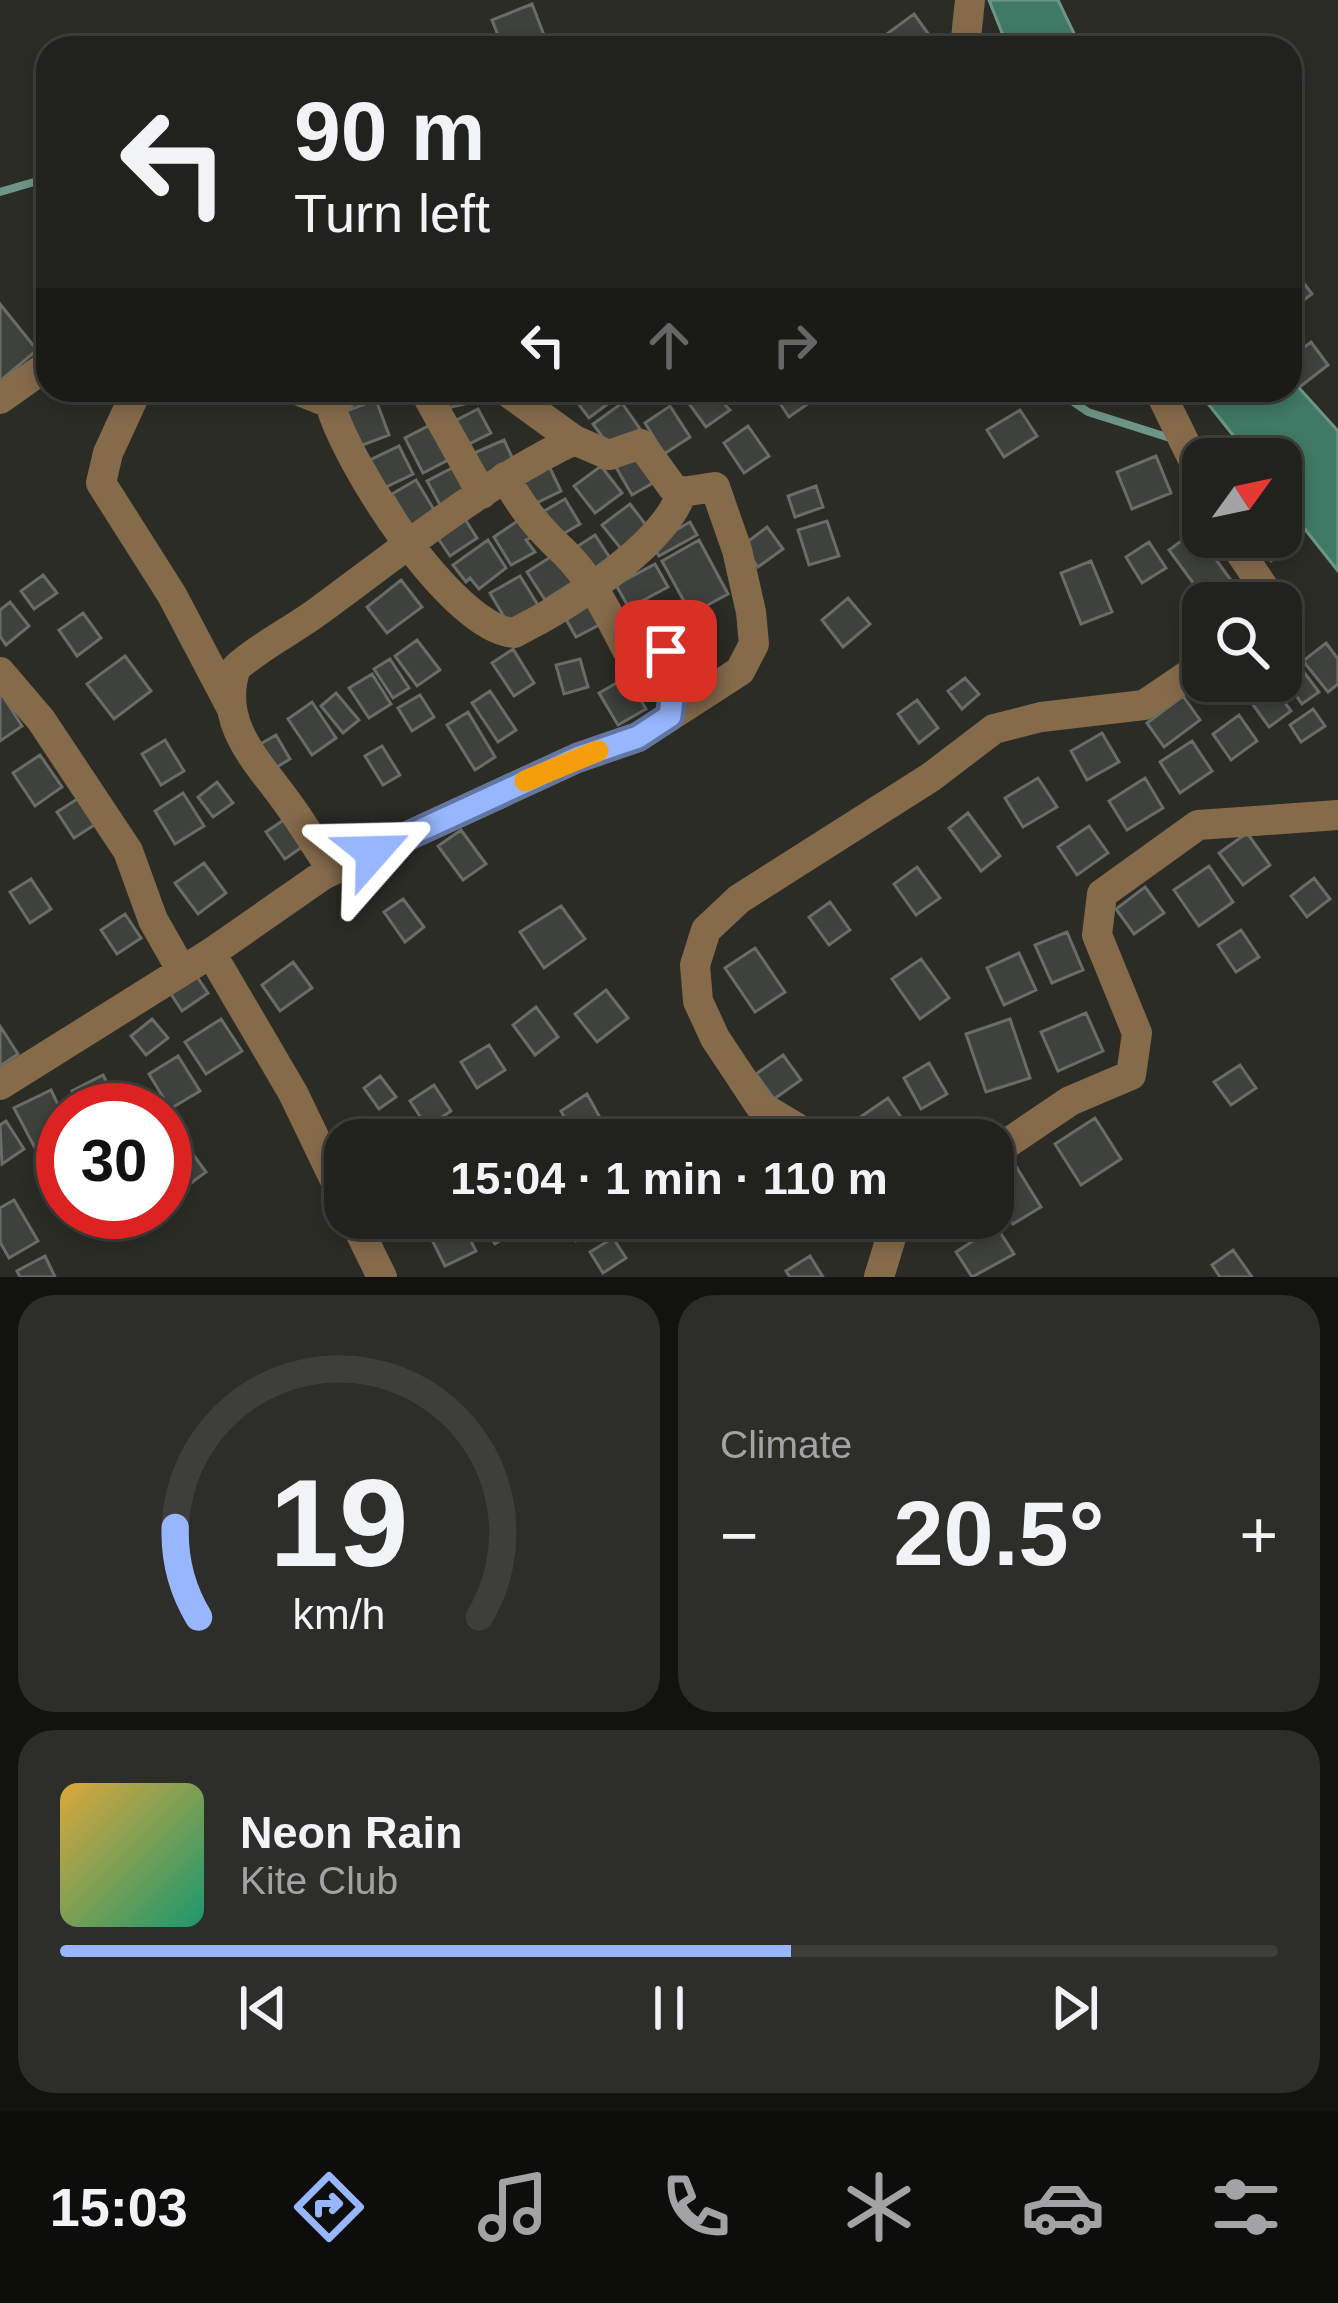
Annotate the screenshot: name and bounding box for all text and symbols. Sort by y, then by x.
icon: left [96,84,252,240]
text: 90 m [294,84,485,178]
text: Turn left [294,183,490,243]
icon: left [510,312,576,378]
icon: ahead [636,312,702,378]
icon: right [762,312,828,378]
north arrow [1182,438,1302,558]
map controls [1182,438,1302,702]
button: search [1182,582,1302,702]
pin [615,600,717,702]
icon: arrive [633,618,699,684]
position arrow [310,789,436,915]
speed limit sign: 30 [36,1083,192,1239]
text: 15:04 · 1 min · 110 m [450,1153,888,1204]
text: Climate [720,1423,852,1466]
text: 19 [270,1453,408,1592]
text: 20.5° [893,1484,1105,1584]
text: − [720,1498,759,1572]
text: + [1239,1498,1278,1572]
text: km/h [293,1589,385,1637]
text: Neon Rain [240,1807,463,1858]
text: Kite Club [240,1859,398,1902]
icon: previous [230,1975,296,2041]
icon: pause [636,1975,702,2041]
icon: next [1042,1975,1108,2041]
icon: directions [287,2165,371,2249]
icon: music [471,2165,555,2249]
icon: phone [654,2165,738,2249]
icon: climate [837,2165,921,2249]
icon: car [1021,2165,1105,2249]
icon: filters [1204,2165,1288,2249]
text: 15:03 [50,2177,188,2237]

